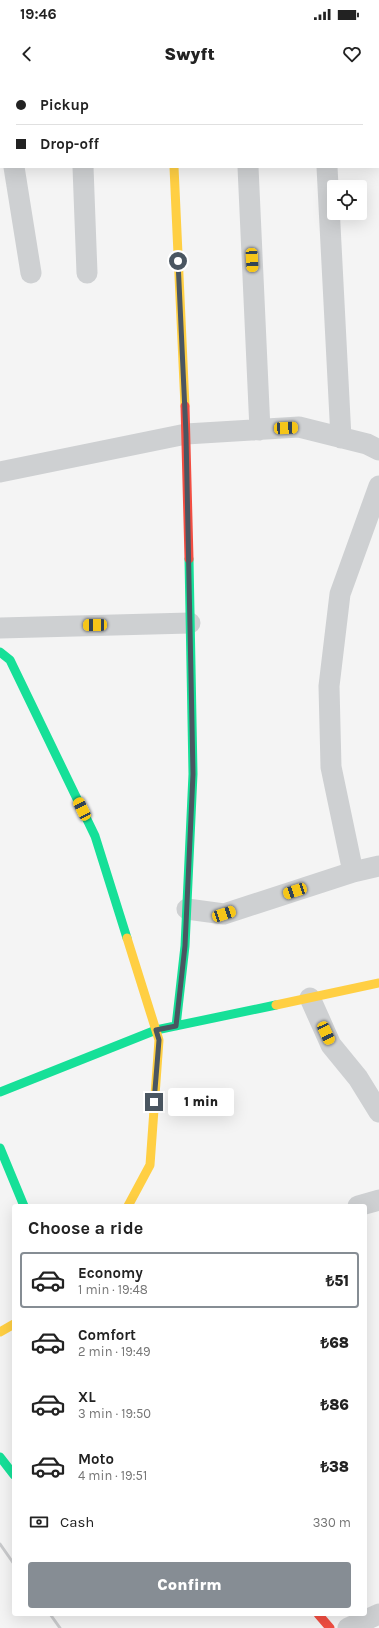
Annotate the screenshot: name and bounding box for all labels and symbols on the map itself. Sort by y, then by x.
car [245,248,259,272]
route start [169,252,187,270]
car [274,421,298,435]
car [83,619,107,631]
car [71,796,93,822]
car [282,882,308,900]
car [211,905,237,923]
car [315,1020,337,1046]
callout: 1 min [168,1088,234,1116]
route end [145,1093,163,1111]

